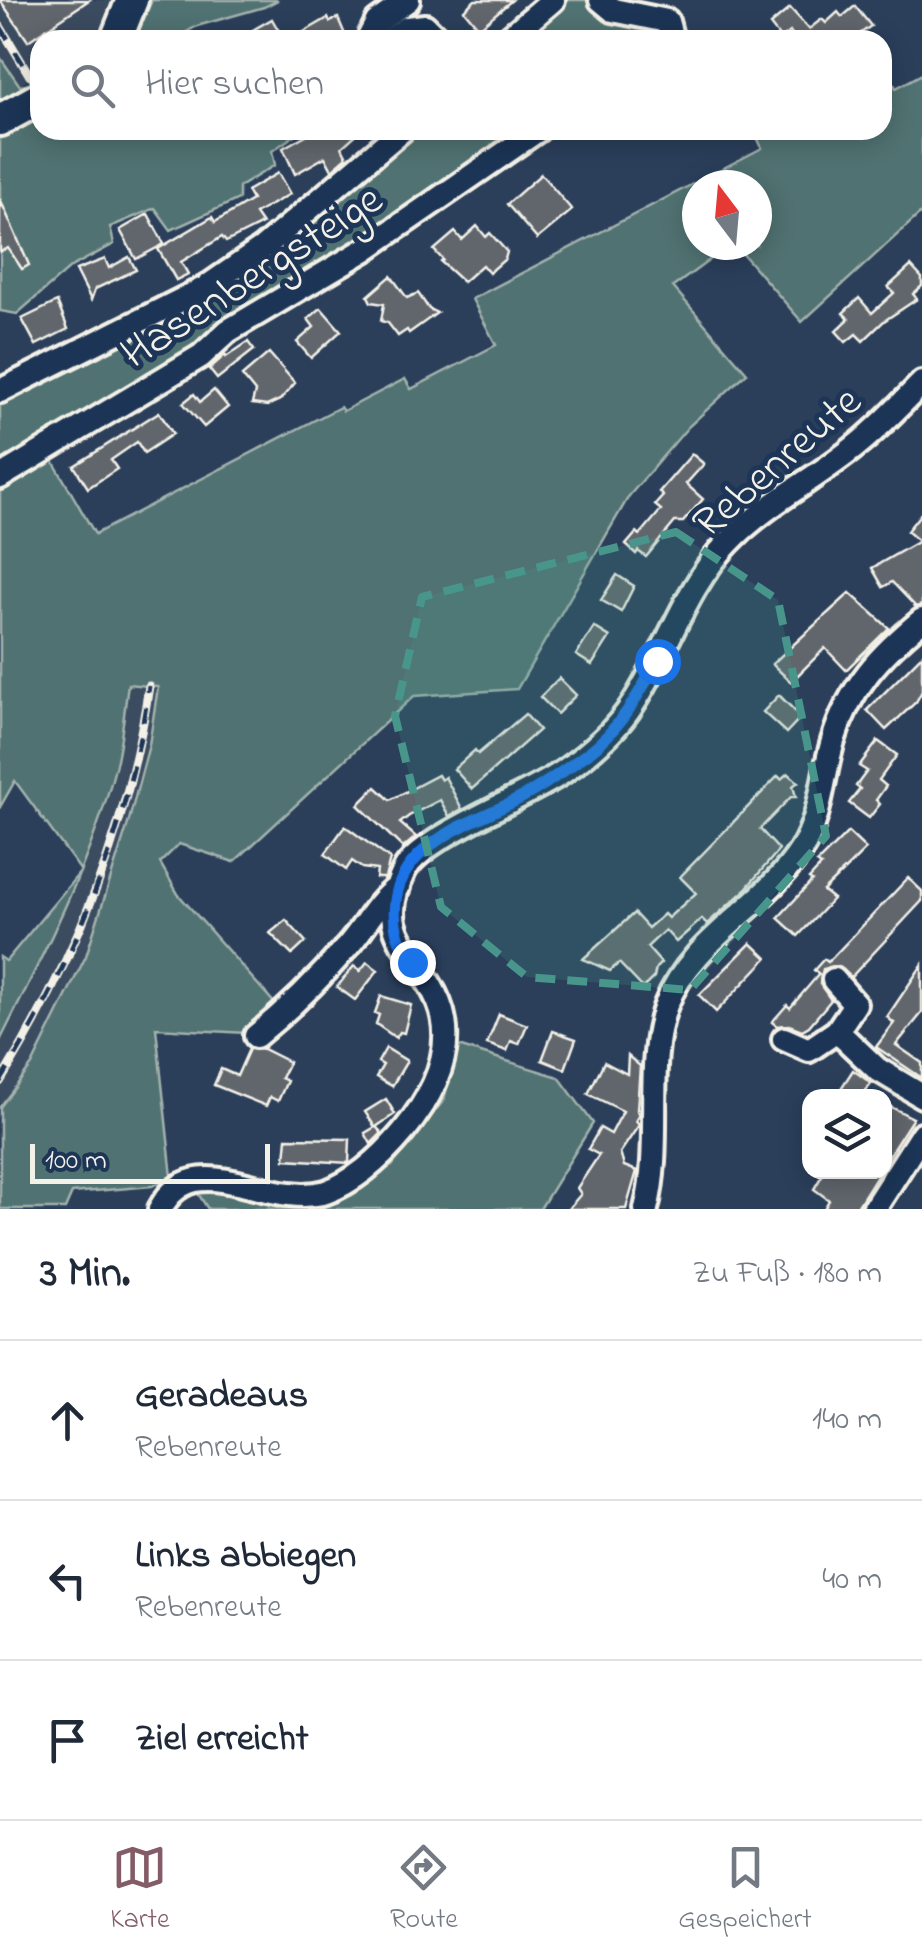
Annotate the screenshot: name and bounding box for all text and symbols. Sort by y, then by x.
search box [30,30,892,140]
text: Hier suchen [145,57,324,113]
icon: search [65,58,120,113]
street label: Hasenbergsteige [109,168,398,389]
north arrow [682,170,772,260]
street label: Rebenreute [679,371,878,556]
route start [635,639,681,685]
route end [390,940,436,986]
map controls [802,1089,892,1179]
button: layers [802,1089,892,1179]
scale bar [30,1139,270,1184]
text: 100 m [45,1141,107,1182]
text: 3 Min. [40,1244,130,1305]
text: Zu Fuß · 180 m [693,1251,882,1298]
text: Geradeaus [135,1369,308,1425]
icon: ahead [40,1393,95,1448]
text: 140 m [812,1397,882,1444]
text: Rebenreute [135,1425,282,1472]
text: Links abbiegen [135,1529,356,1585]
icon: left [40,1553,95,1608]
text: 40 m [822,1557,882,1604]
text: Rebenreute [135,1585,282,1632]
text: Ziel erreicht [135,1712,308,1768]
icon: arrive [40,1713,95,1768]
tab: Karte [110,1840,170,1941]
tab: Route [390,1840,458,1941]
tab: Gespeichert [678,1840,812,1941]

